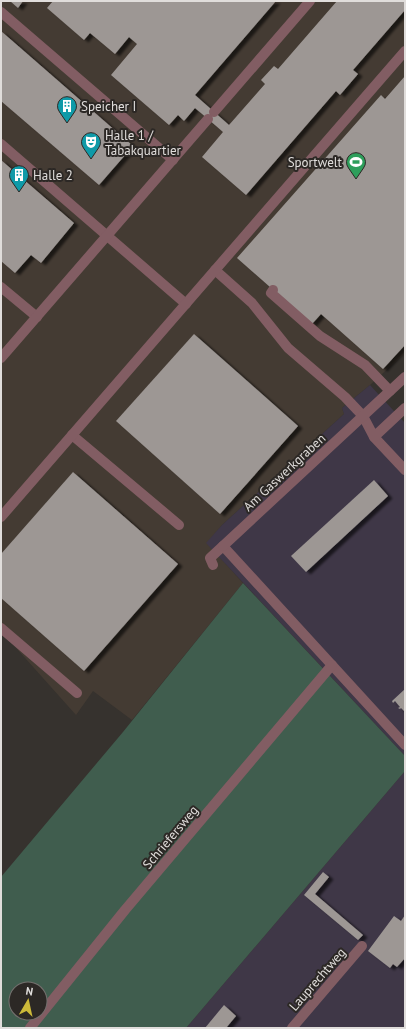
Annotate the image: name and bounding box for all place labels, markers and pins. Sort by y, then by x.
building icon: Speicher I [56,95,78,123]
place label: Speicher I [81,98,136,115]
place label: Halle 1 / Tabakquartier [105,127,182,159]
theatre icon: Halle 1 / Tabakquartier [80,131,102,159]
sports icon: Sportwelt [345,151,367,179]
place label: Sportwelt [288,154,343,171]
building icon: Halle 2 [8,164,30,192]
place label: Halle 2 [33,167,73,184]

